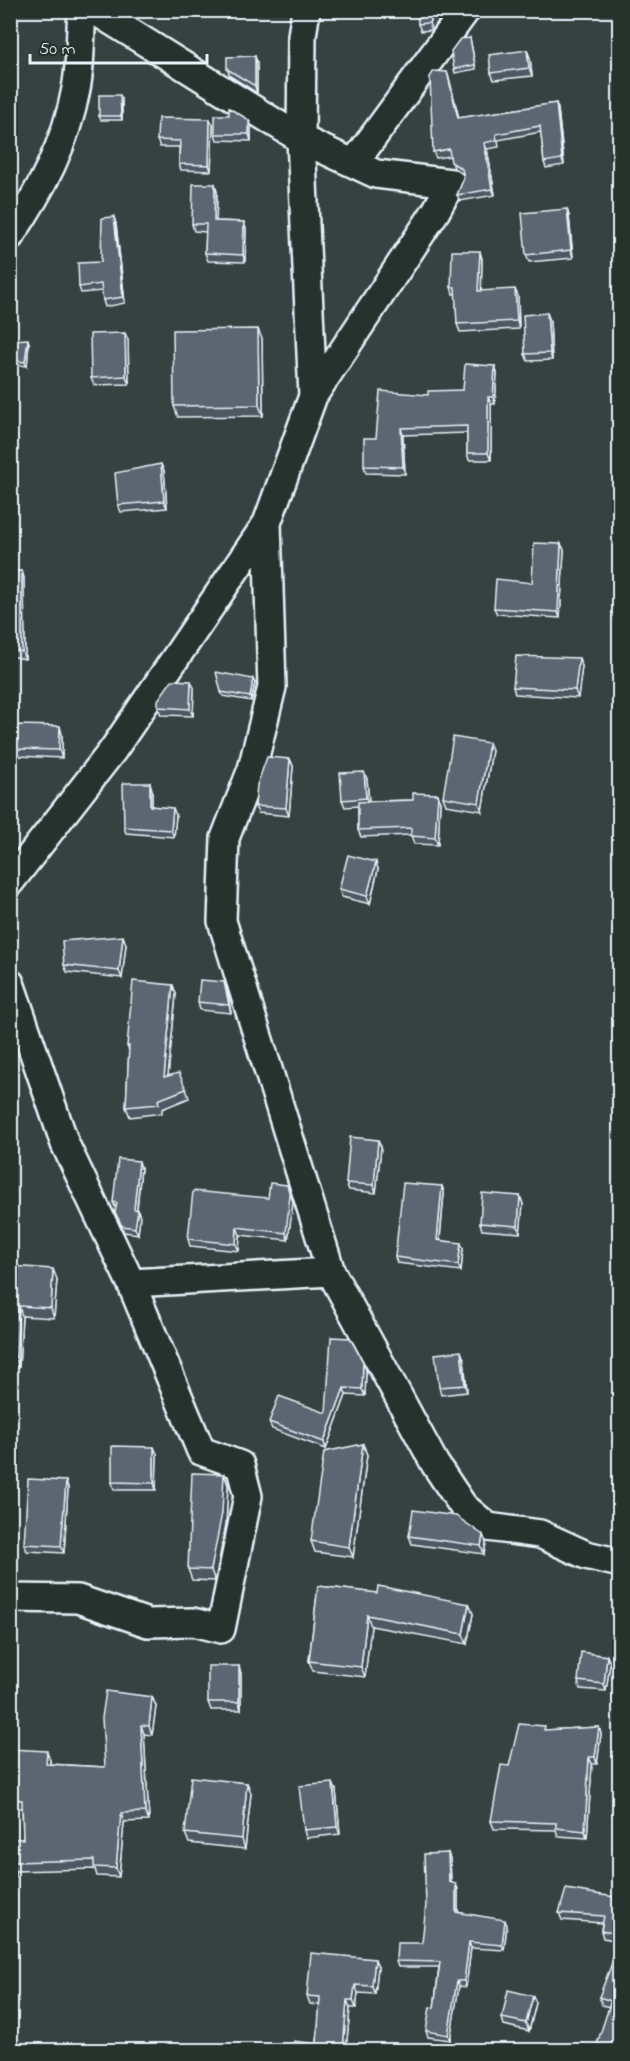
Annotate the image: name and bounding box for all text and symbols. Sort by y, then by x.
scale bar [30,27,207,65]
text: 50 m [39,37,76,63]

